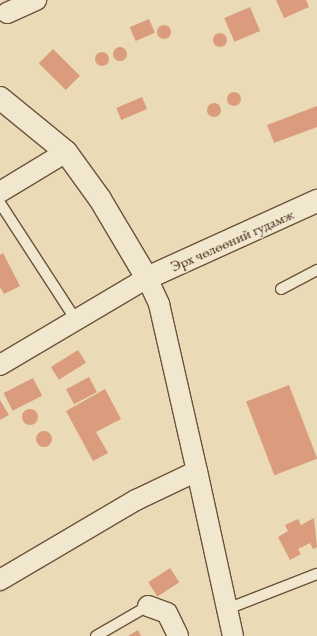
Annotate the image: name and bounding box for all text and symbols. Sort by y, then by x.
street label: Эрх чөлөөний гудамж [168,205,296,275]

